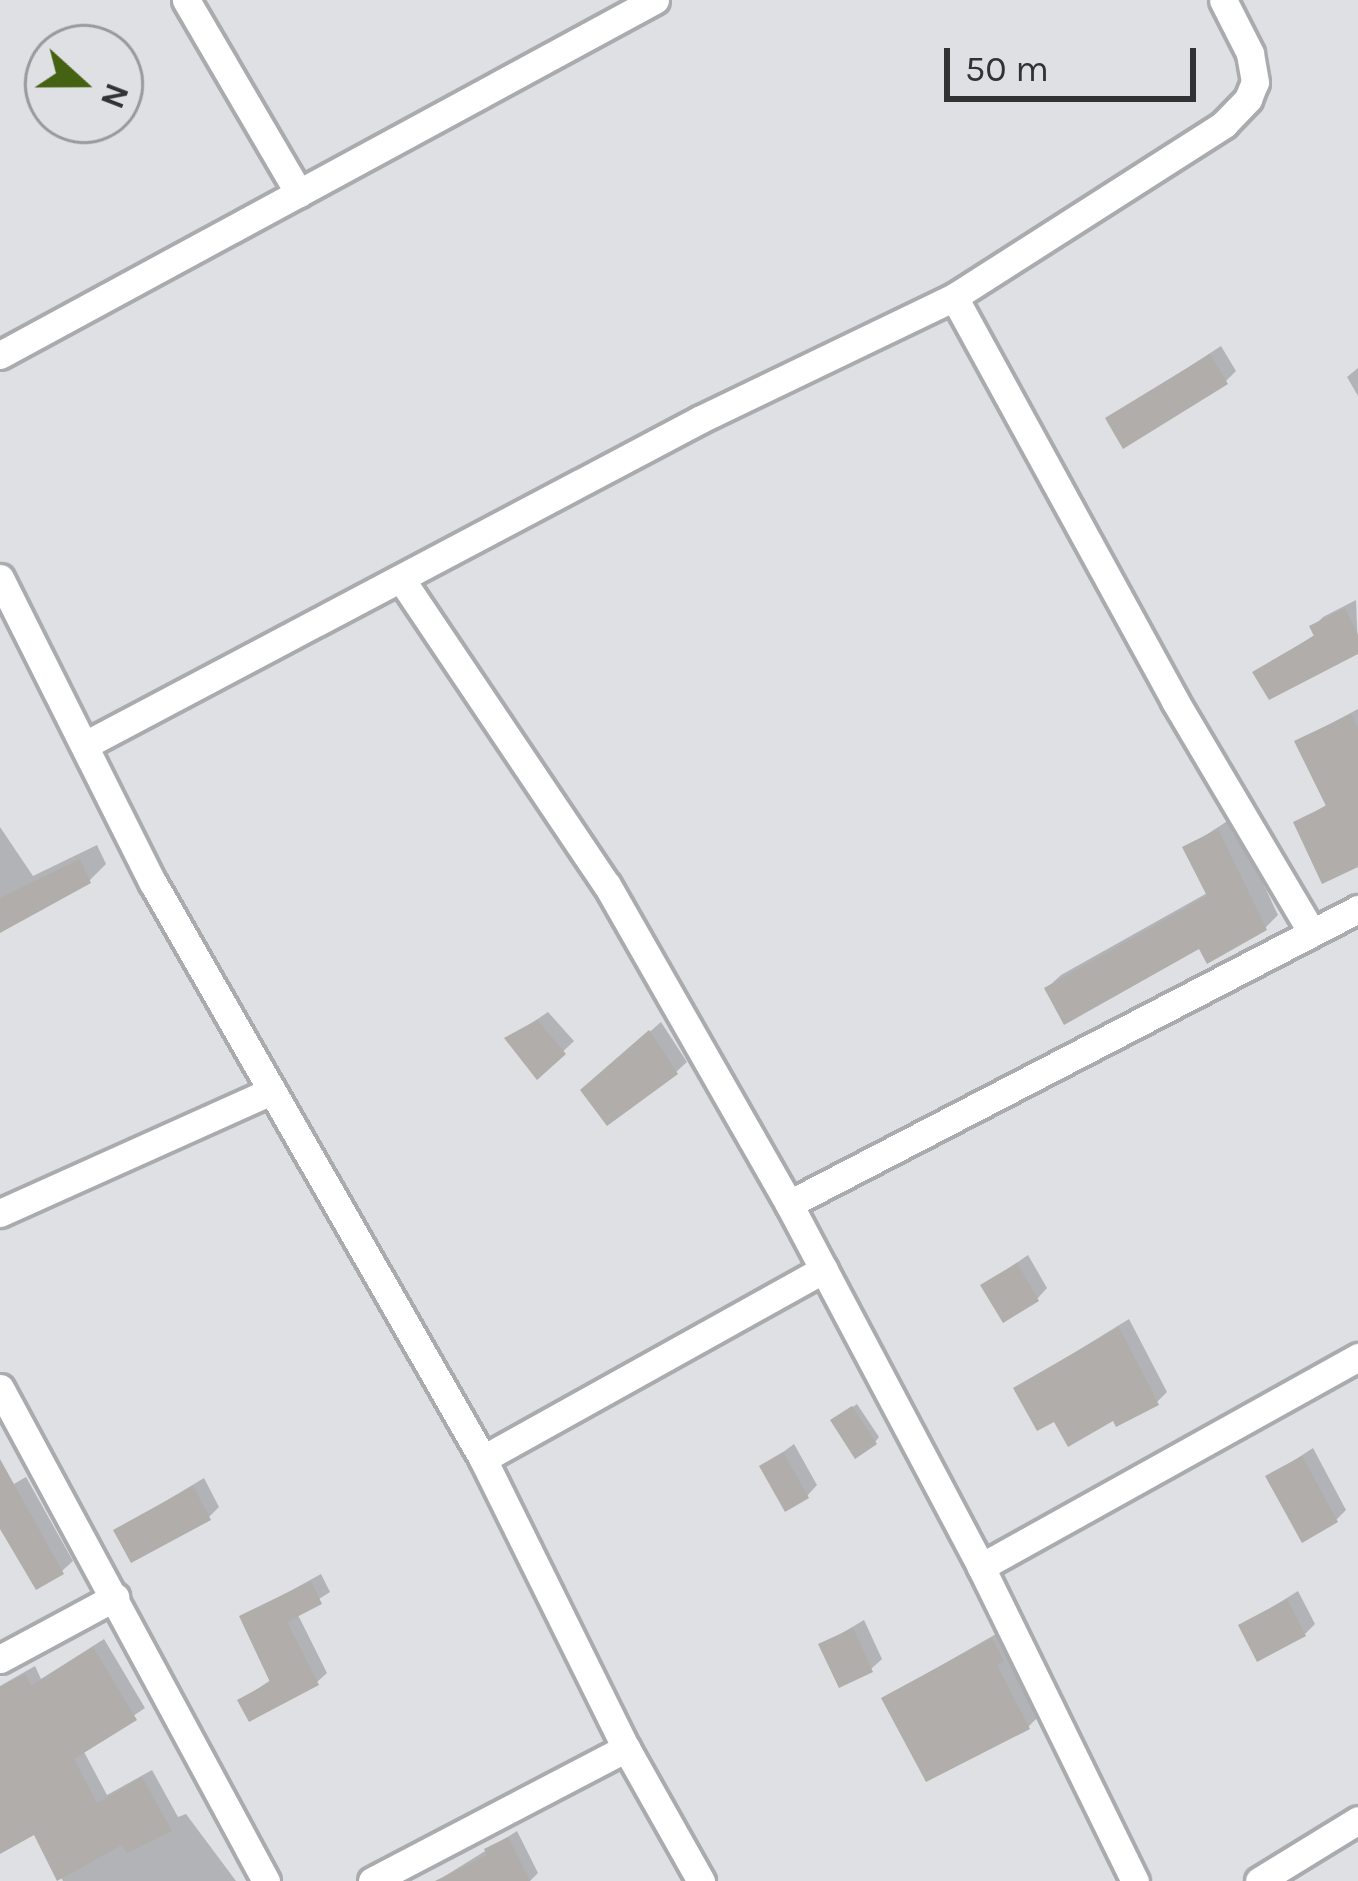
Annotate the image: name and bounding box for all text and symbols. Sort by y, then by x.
north arrow [24,24,144,144]
scale bar [950,24,1202,98]
text: 50 m [965,48,1049,90]
text: N [93,78,137,114]

